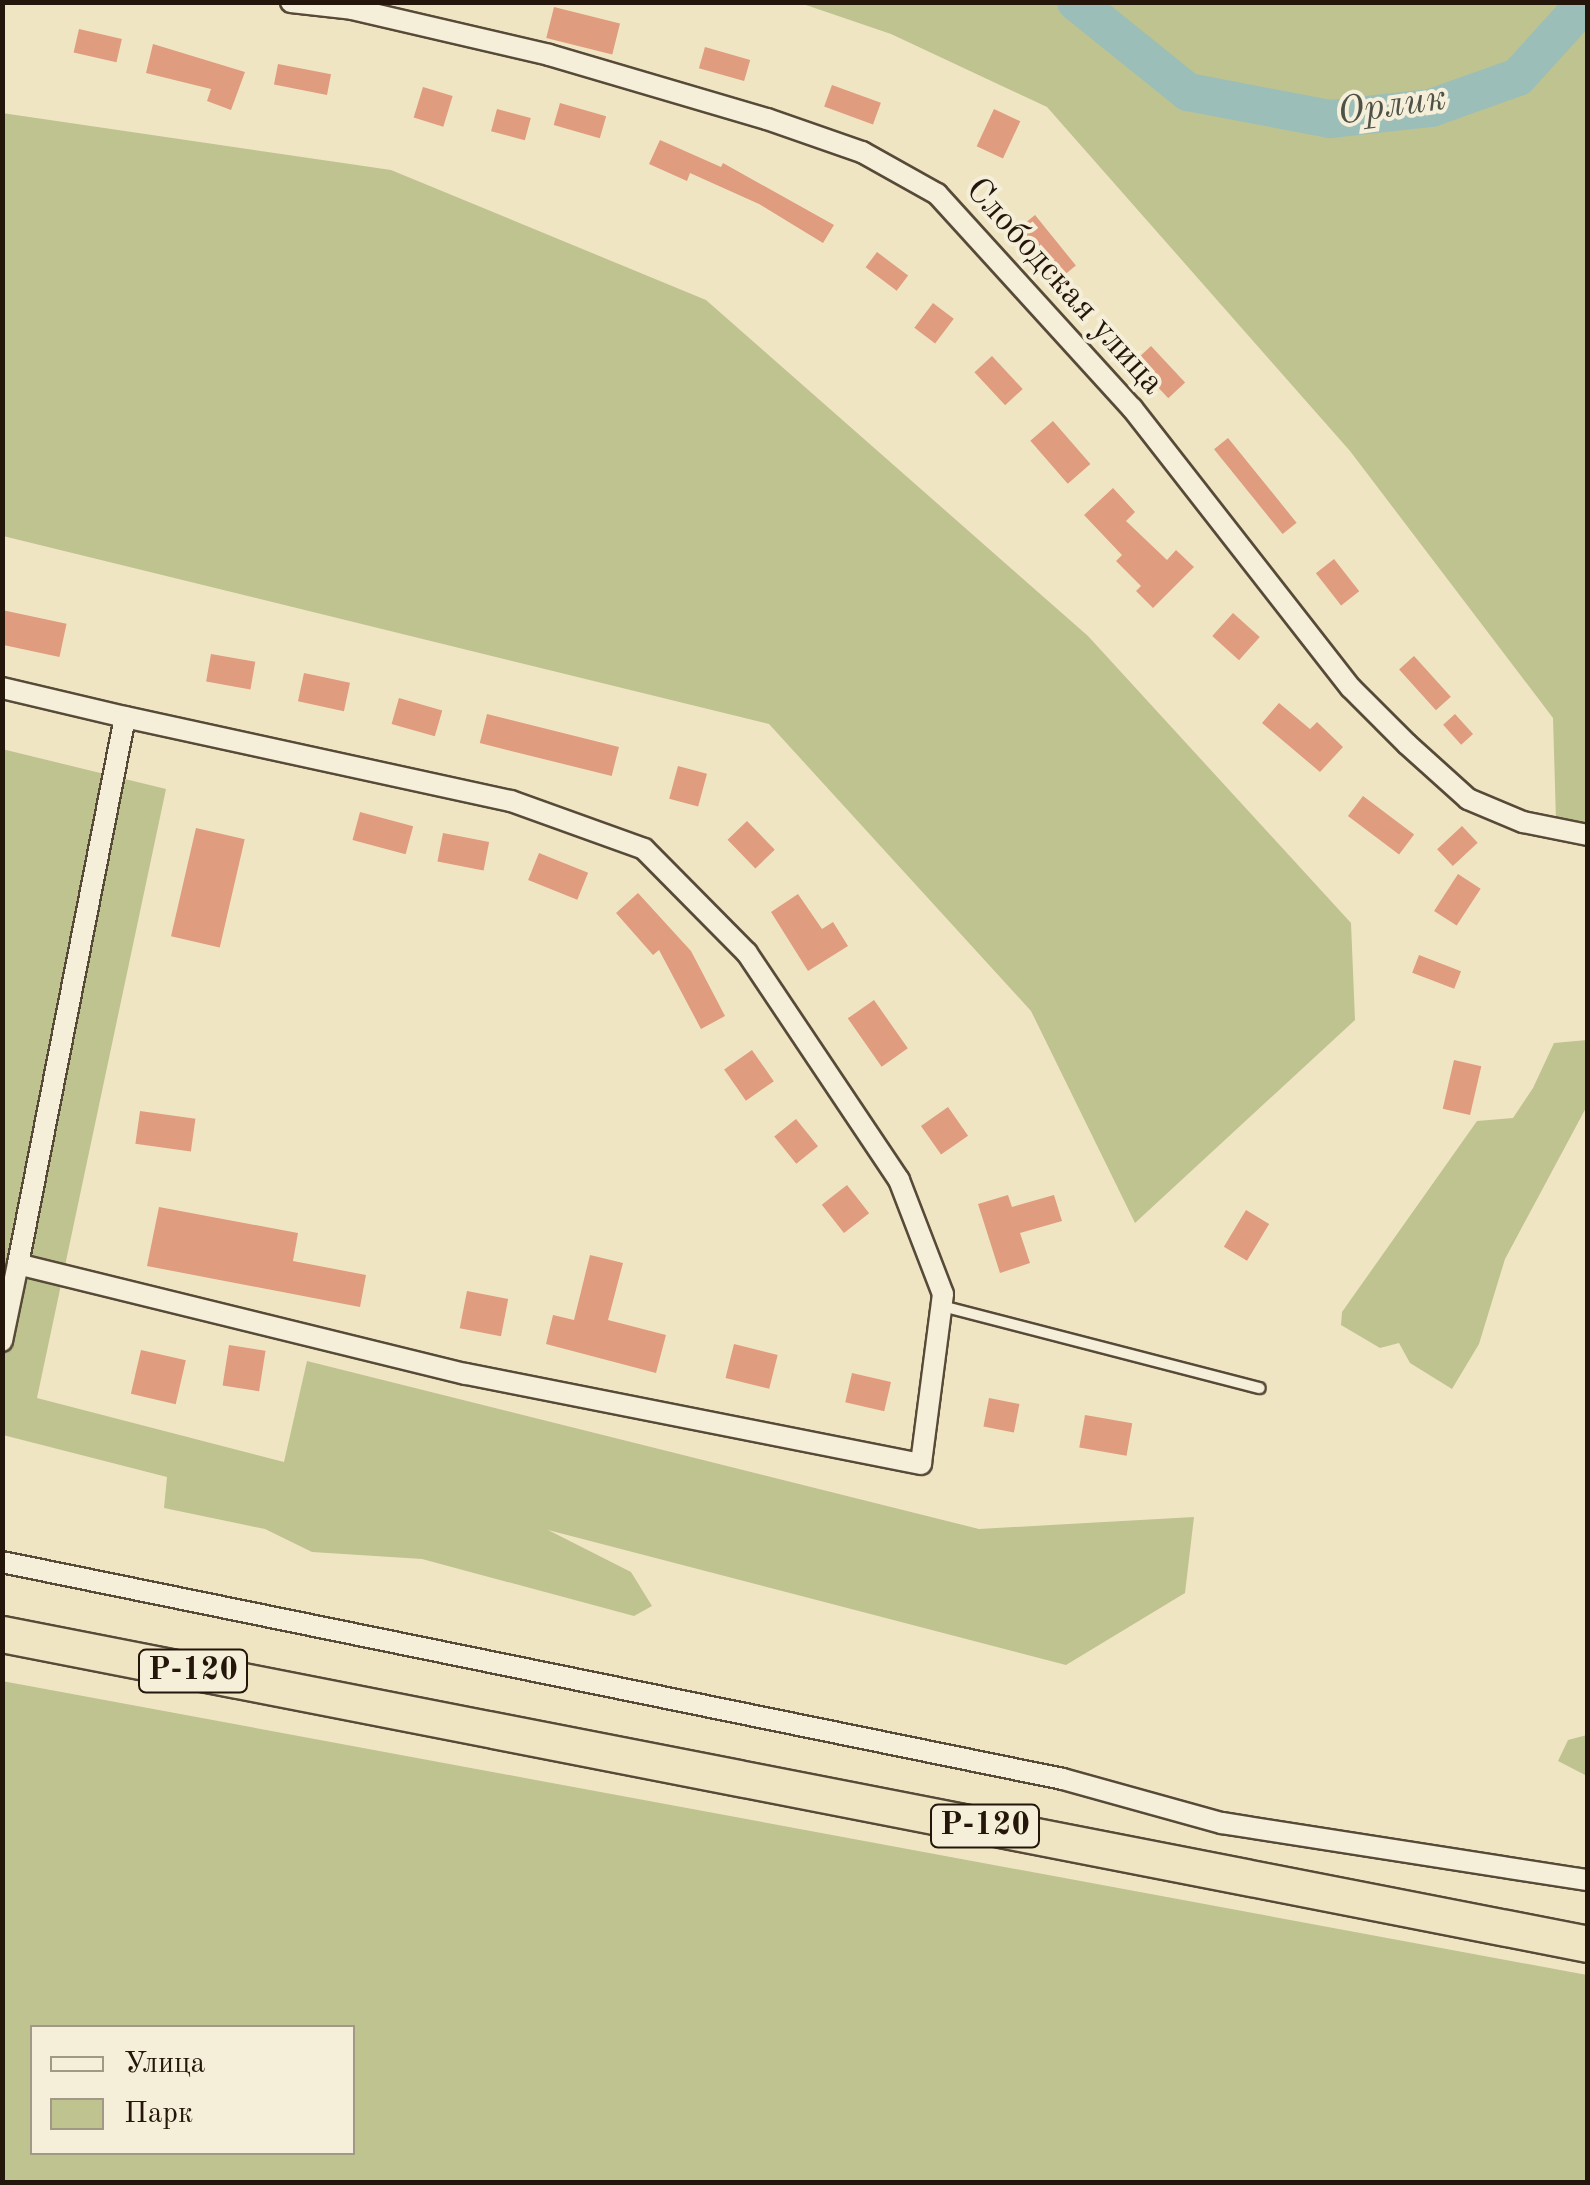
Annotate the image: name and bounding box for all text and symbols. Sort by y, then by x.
water label: Орлик [1334,77,1450,137]
street label: Слободская улица [956,170,1172,404]
road number: Р-120 [138,1644,248,1698]
road number: Р-120 [930,1799,1040,1853]
legend [30,2025,355,2155]
text: Улица [124,2049,205,2079]
text: Парк [124,2099,193,2129]

